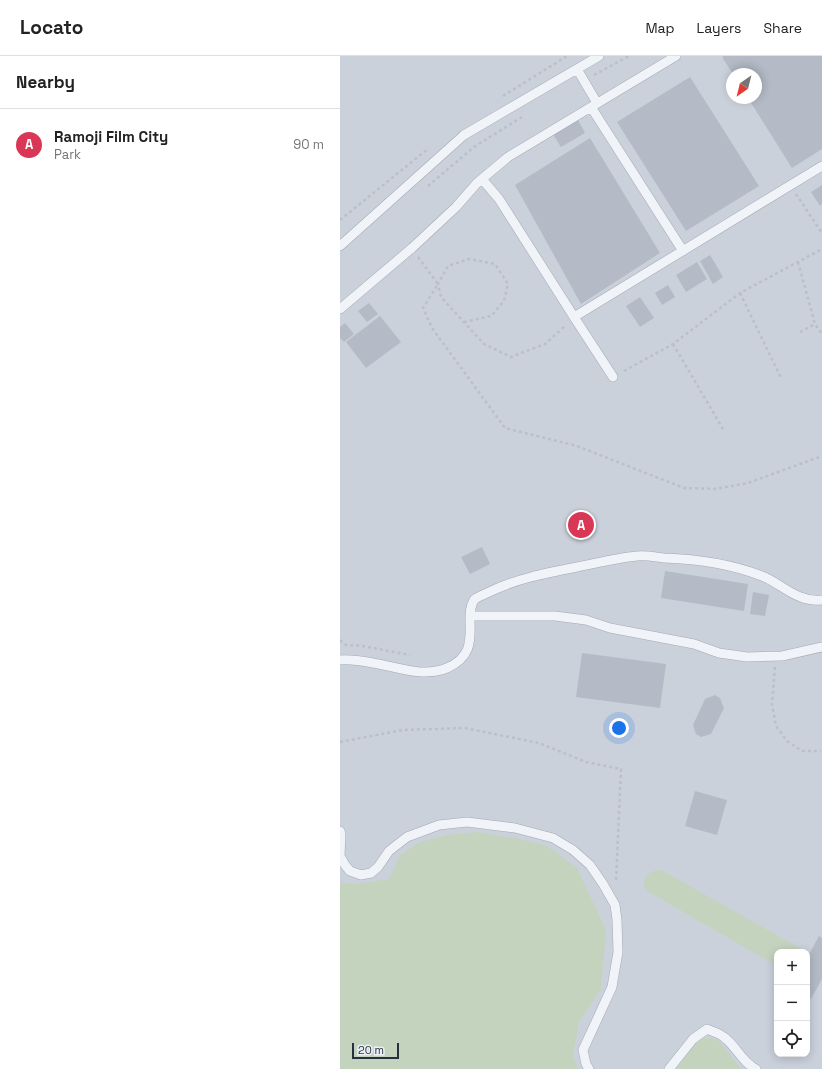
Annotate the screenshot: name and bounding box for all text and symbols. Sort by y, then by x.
text: Locato [20,15,83,40]
text: Map [645,19,675,37]
text: Layers [697,19,741,37]
text: Share [763,19,802,37]
north arrow [726,68,762,104]
text: Nearby [16,71,75,93]
text: Ramoji Film City [54,127,168,146]
text: A [25,136,33,153]
text: 90 m [293,136,324,153]
text: Park [54,146,81,163]
pin: A [568,510,594,540]
your location [609,718,629,738]
map controls [774,949,810,1057]
button: + [774,949,810,985]
button: − [774,985,810,1021]
button: locate [774,1021,810,1057]
scale bar [352,1041,399,1060]
text: 20 m [358,1043,384,1057]

